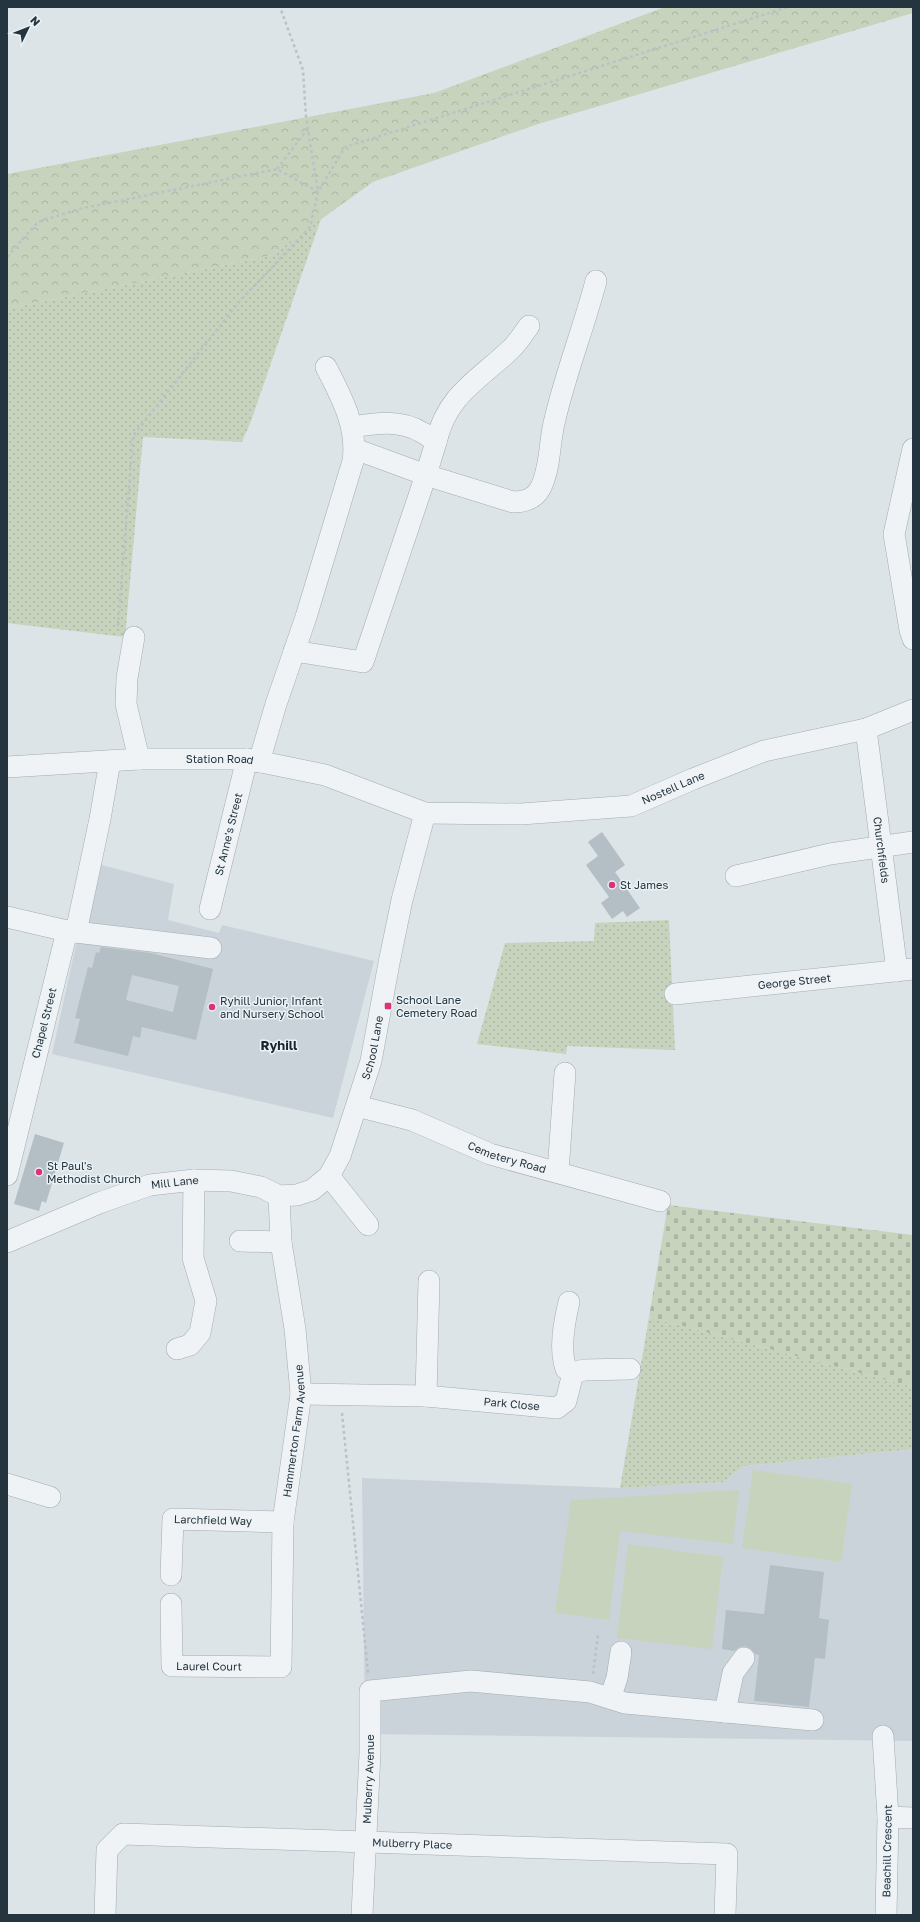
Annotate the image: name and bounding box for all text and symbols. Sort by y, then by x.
north arrow [8,8,48,48]
text: N [28,13,43,28]
street label: Station Road [186,752,255,766]
street label: Nostell Lane [639,768,706,807]
street label: St Anne's Street [211,791,244,877]
street label: Churchfields [871,816,893,884]
place label: St James [620,878,668,891]
marker: St James [607,880,617,890]
street label: George Street [757,971,832,991]
street label: Chapel Street [28,986,59,1060]
place label: School Lane Cemetery Road [396,993,477,1019]
place label: Ryhill Junior, Infant and Nursery School [220,994,325,1020]
marker: School Lane Cemetery Road [383,1001,393,1011]
marker: Ryhill Junior, Infant and Nursery School [207,1002,217,1012]
street label: School Lane [358,1015,385,1081]
district label: Ryhill [261,1037,298,1053]
street label: Cemetery Road [466,1138,548,1175]
place label: St Paul's Methodist Church [47,1159,141,1185]
marker: St Paul's Methodist Church [34,1167,44,1177]
street label: Mill Lane [150,1173,199,1191]
street label: Hammerton Farm Avenue [280,1364,307,1498]
street label: Park Close [483,1394,540,1412]
street label: Larchfield Way [174,1512,252,1527]
street label: Laurel Court [176,1659,242,1673]
street label: Mulberry Avenue [360,1734,376,1824]
street label: Beachill Crescent [879,1805,894,1897]
street label: Mulberry Place [372,1835,452,1851]

